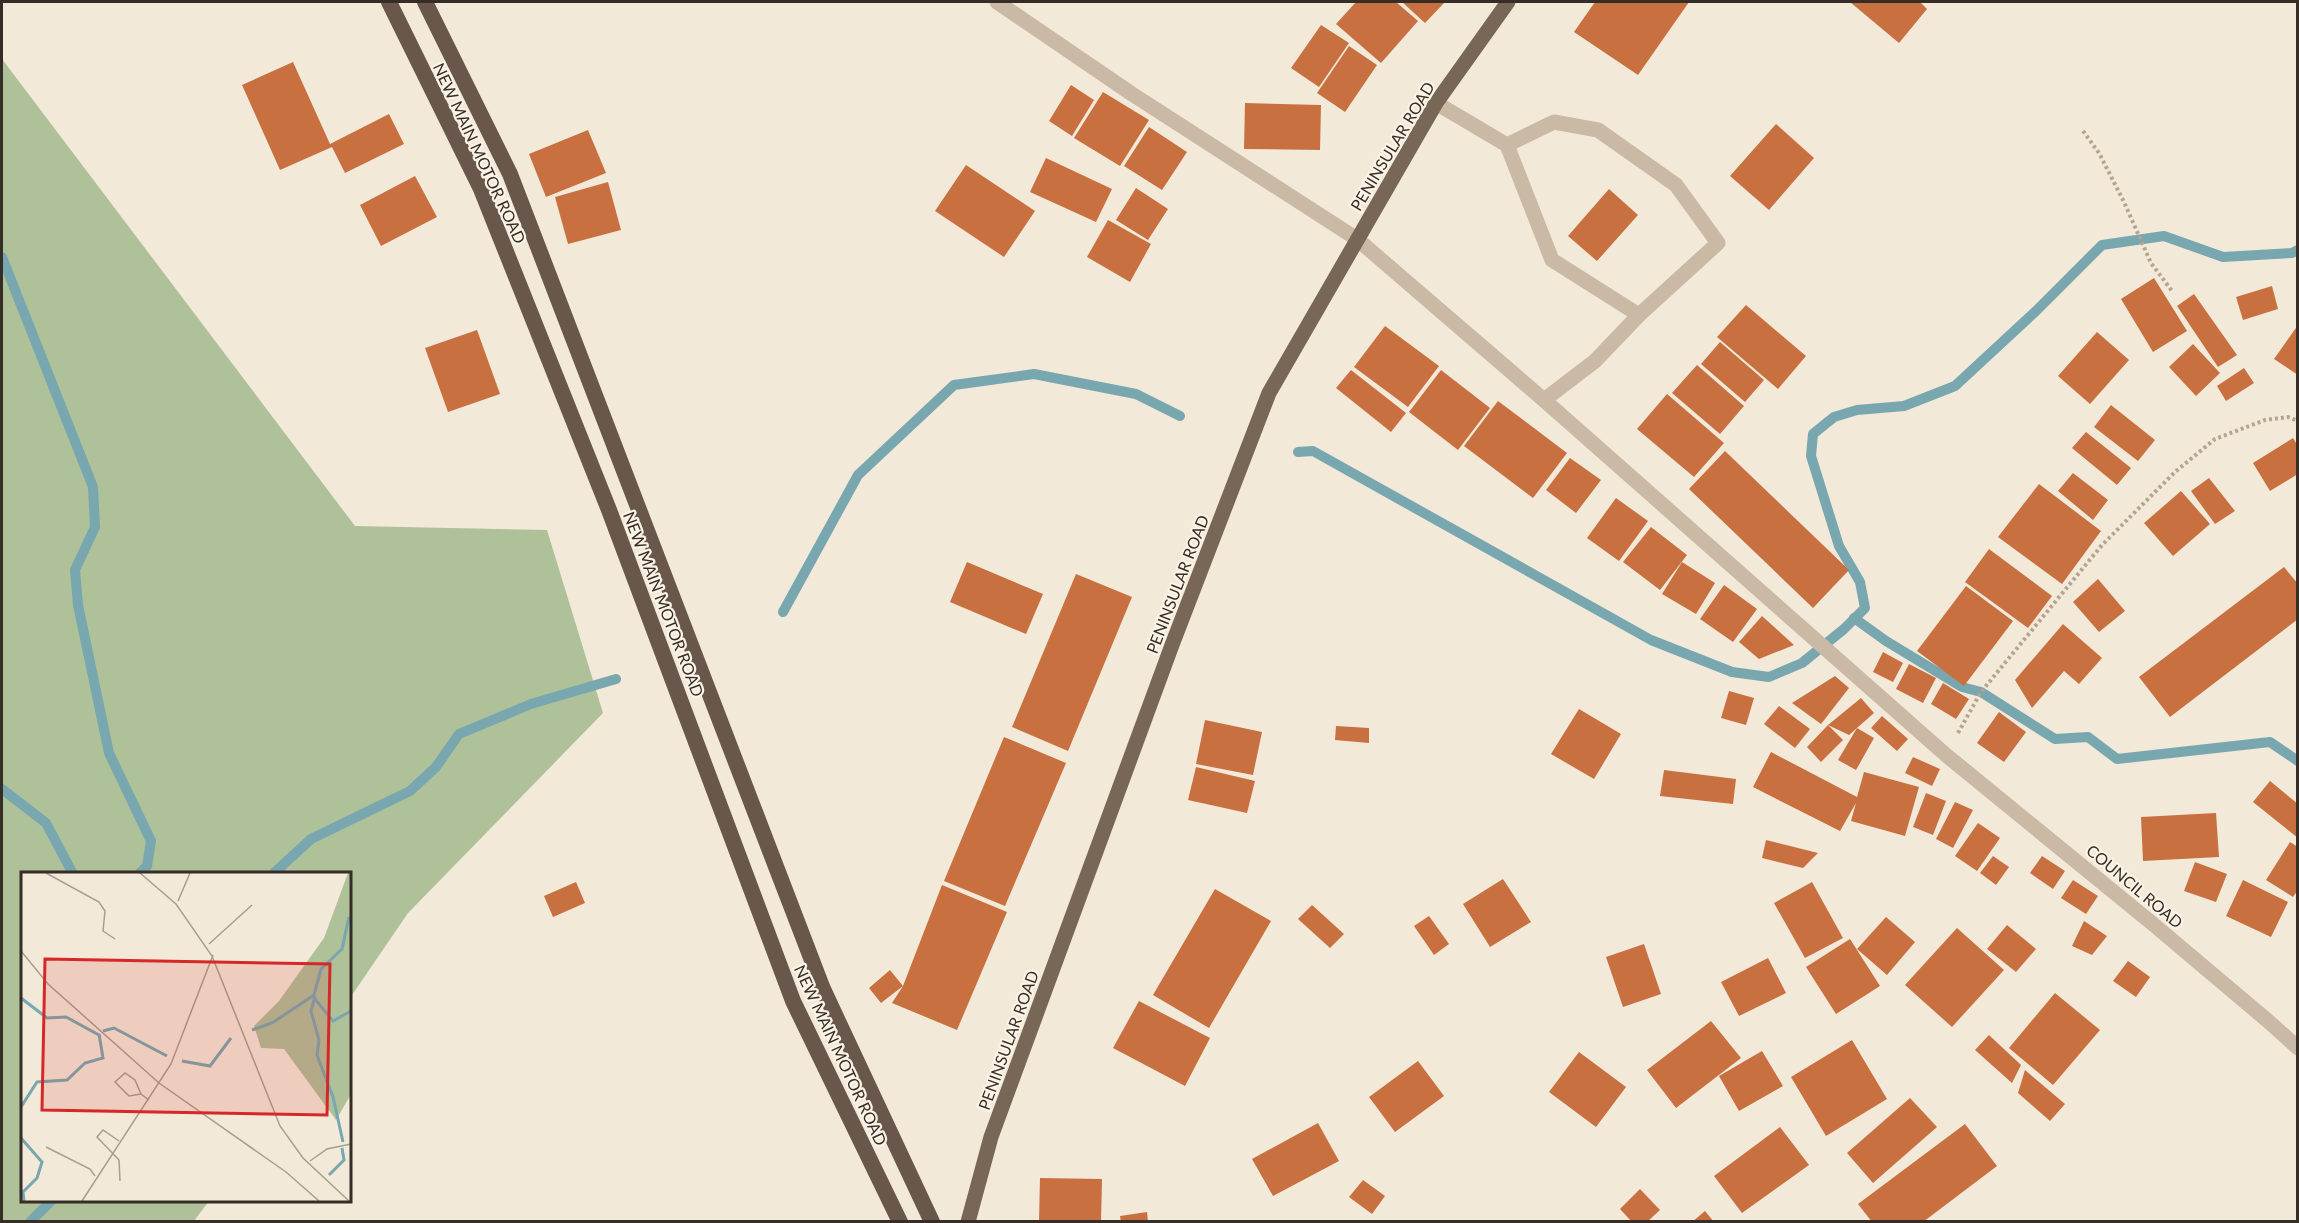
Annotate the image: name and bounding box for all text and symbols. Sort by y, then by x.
street label: NEW MAIN MOTOR ROAD [430,60,530,246]
street label: PENINSULAR ROAD [1346,78,1438,214]
street label: NEW MAIN MOTOR ROAD [620,509,708,699]
street label: PENINSULAR ROAD [1142,512,1212,656]
street label: COUNCIL ROAD [2083,840,2187,932]
inset map [21,872,351,1202]
street label: NEW MAIN MOTOR ROAD [791,962,891,1148]
street label: PENINSULAR ROAD [974,968,1042,1112]

